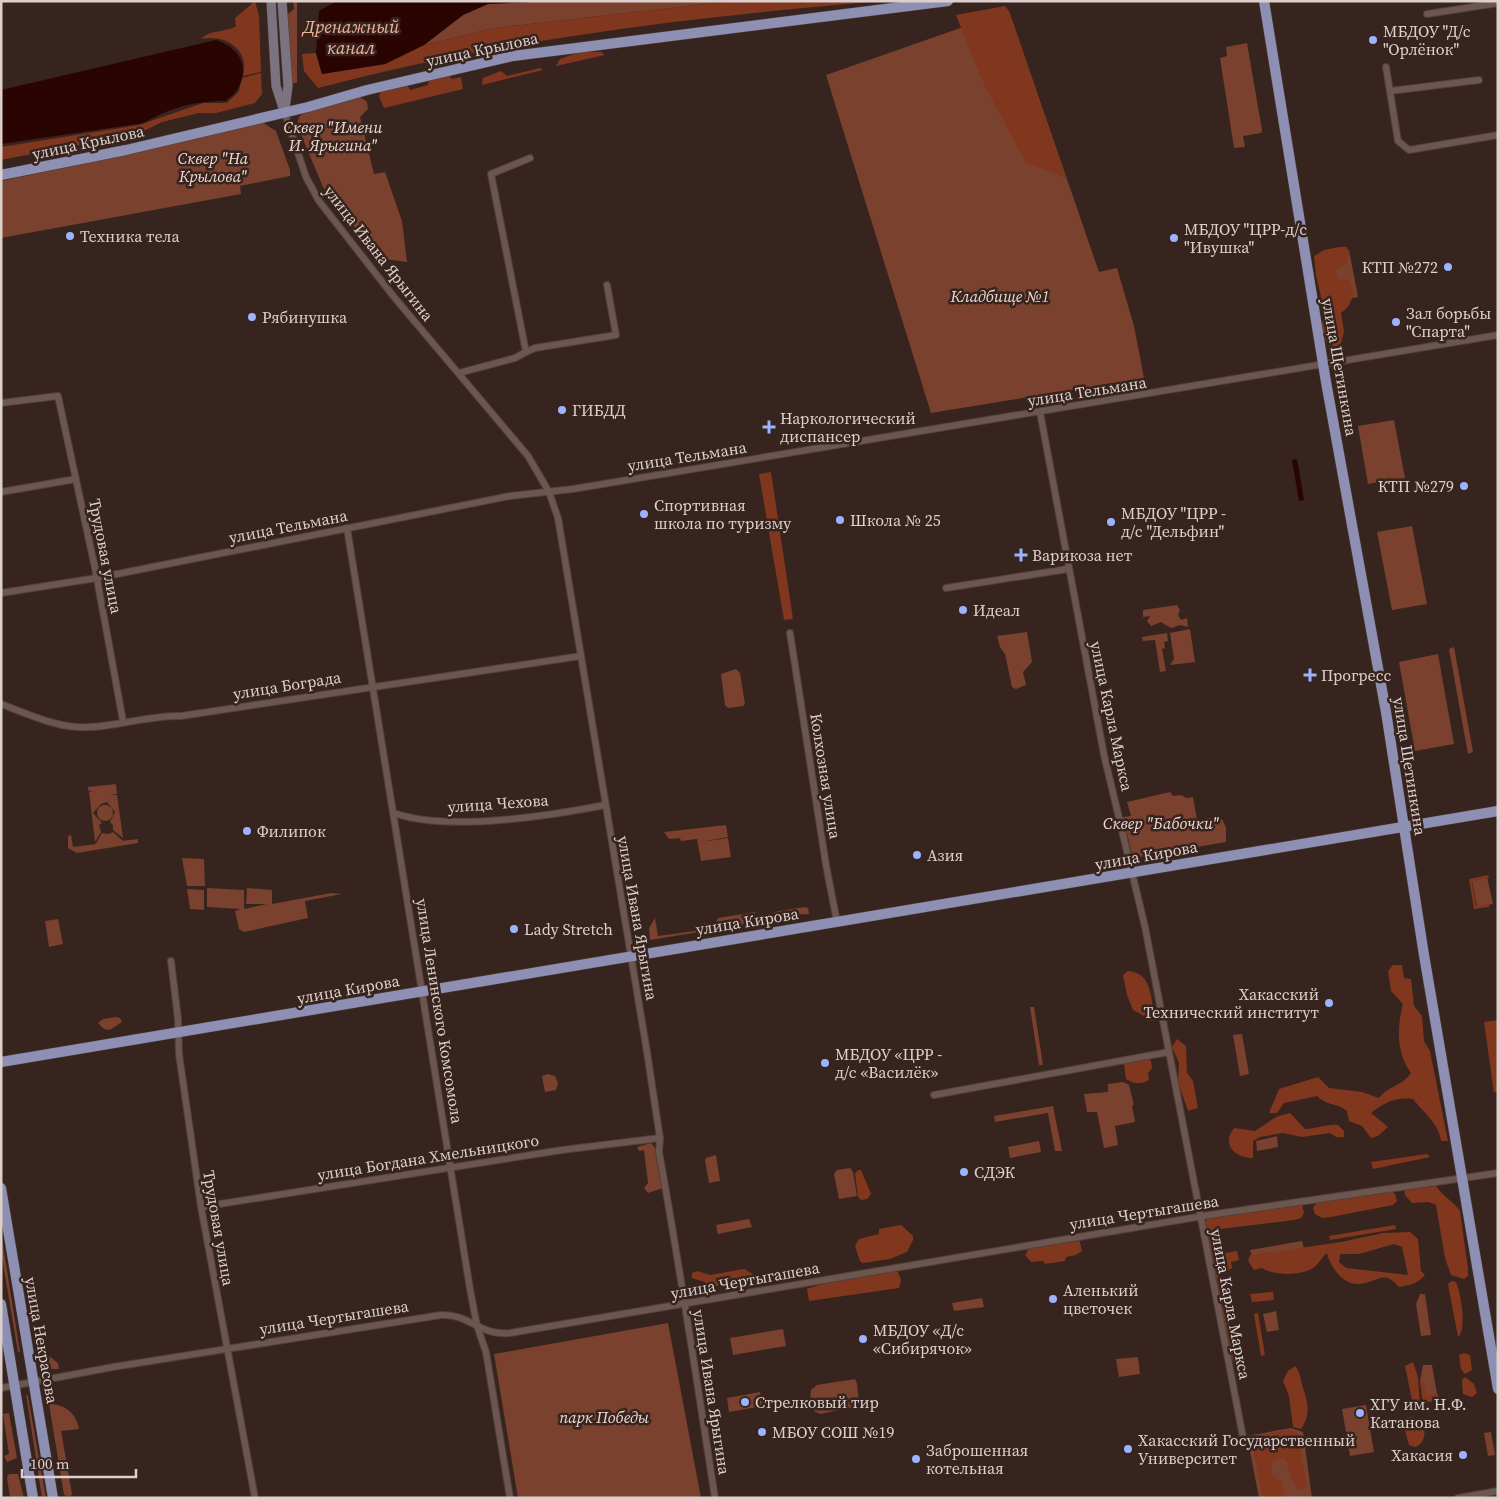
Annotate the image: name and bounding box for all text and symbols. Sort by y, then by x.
water label: Дренажный канал [301,14,400,60]
place label: МБДОУ "Д/с "Орлёнок" [1383,20,1471,60]
street label: улица Крылова [424,26,541,72]
marker: МБДОУ "Д/с "Орлёнок" [1367,34,1379,46]
park label: Сквер "Имени И. Ярыгина" [284,116,383,156]
street label: улица Крылова [30,119,147,165]
park label: Сквер "На Крылова" [178,147,249,187]
street label: улица Ивана Ярыгина [319,181,440,326]
place label: МБДОУ "ЦРР-д/с "Ивушка" [1184,218,1307,258]
place label: Техника тела [80,225,181,247]
marker: Техника тела [64,230,76,242]
marker: МБДОУ "ЦРР-д/с "Ивушка" [1168,232,1180,244]
place label: КТП №272 [1362,256,1438,278]
marker: КТП №272 [1442,261,1454,273]
park label: Кладбище №1 [949,285,1050,307]
street label: улица Щетинкина [1317,296,1363,439]
place label: Зал борьбы "Спарта" [1406,302,1491,342]
place label: Рябинушка [262,306,348,328]
marker: Рябинушка [246,311,258,323]
marker: Зал борьбы "Спарта" [1390,316,1402,328]
street label: улица Тельмана [1026,371,1149,411]
place label: ГИБДД [572,399,626,421]
marker: ГИБДД [556,404,568,416]
place label: Наркологический диспансер [780,407,916,447]
marker: Наркологический диспансер [762,420,776,434]
street label: улица Тельмана [626,436,749,476]
place label: КТП №279 [1378,475,1454,497]
marker: КТП №279 [1458,480,1470,492]
place label: Спортивная школа по туризму [654,494,792,534]
street label: Трудовая улица [84,497,128,616]
place label: МБДОУ "ЦРР - д/с "Дельфин" [1121,502,1226,542]
street label: улица Тельмана [227,504,350,548]
marker: Спортивная школа по туризму [638,508,650,520]
place label: Школа № 25 [850,509,941,531]
marker: Школа № 25 [834,514,846,526]
marker: МБДОУ "ЦРР - д/с "Дельфин" [1105,516,1117,528]
place label: Варикоза нет [1032,544,1133,566]
marker: Варикоза нет [1014,548,1028,562]
place label: Идеал [973,599,1020,621]
marker: Идеал [957,604,969,616]
street label: улица Карла Маркса [1085,639,1139,794]
place label: Прогресс [1321,664,1391,686]
street label: улица Бограда [231,665,344,704]
marker: Прогресс [1303,668,1317,682]
street label: улица Щетинкина [1388,695,1432,838]
street label: Колхозная улица [805,712,847,841]
street label: улица Чехова [447,788,550,817]
park label: Сквер "Бабочки" [1103,812,1219,834]
place label: Филипок [257,820,326,842]
marker: Филипок [241,825,253,837]
street label: улица Ивана Ярыгина [613,834,663,1003]
street label: улица Кирова [1093,835,1200,875]
place label: Азия [927,844,963,866]
marker: Азия [911,849,923,861]
street label: улица Ленинского Комсомола [411,897,469,1126]
street label: улица Кирова [694,902,801,940]
place label: Lady Stretch [524,918,613,940]
marker: Lady Stretch [508,923,520,935]
street label: улица Кирова [295,969,402,1009]
place label: Хакасский Технический институт [1144,983,1320,1023]
marker: Хакасский Технический институт [1323,997,1335,1009]
place label: МБДОУ «ЦРР - д/с «Василёк» [835,1043,942,1083]
marker: МБДОУ «ЦРР - д/с «Василёк» [819,1057,831,1069]
street label: улица Богдана Хмельницкого [316,1129,541,1185]
place label: СДЭК [974,1161,1016,1183]
marker: СДЭК [958,1166,970,1178]
street label: Трудовая улица [198,1169,240,1288]
street label: улица Чертыгашева [1068,1189,1221,1235]
street label: улица Карла Маркса [1206,1227,1257,1382]
street label: улица Чертыгашева [669,1256,822,1304]
street label: улица Некрасова [20,1275,64,1406]
place label: Аленький цветочек [1063,1279,1139,1319]
marker: Аленький цветочек [1047,1293,1059,1305]
street label: улица Чертыгашева [258,1294,411,1340]
street label: улица Ивана Ярыгина [688,1308,736,1477]
place label: МБДОУ «Д/с «Сибирячок» [873,1319,972,1359]
marker: МБДОУ «Д/с «Сибирячок» [857,1333,869,1345]
place label: Стрелковый тир [755,1391,879,1413]
place label: ХГУ им. Н.Ф. Катанова [1370,1393,1467,1433]
marker: Стрелковый тир [739,1396,751,1408]
park label: парк Победы [559,1406,650,1428]
marker: ХГУ им. Н.Ф. Катанова [1354,1407,1366,1419]
place label: МБОУ СОШ №19 [772,1421,894,1443]
marker: МБОУ СОШ №19 [756,1426,768,1438]
place label: Хакасский Государственный Университет [1138,1429,1355,1469]
place label: Заброшенная котельная [926,1439,1028,1479]
marker: Хакасский Государственный Университет [1122,1443,1134,1455]
place label: Хакасия [1391,1444,1453,1466]
scale bar [22,1446,136,1478]
marker: Хакасия [1457,1449,1469,1461]
text: 100 m [30,1453,70,1474]
marker: Заброшенная котельная [910,1453,922,1465]

